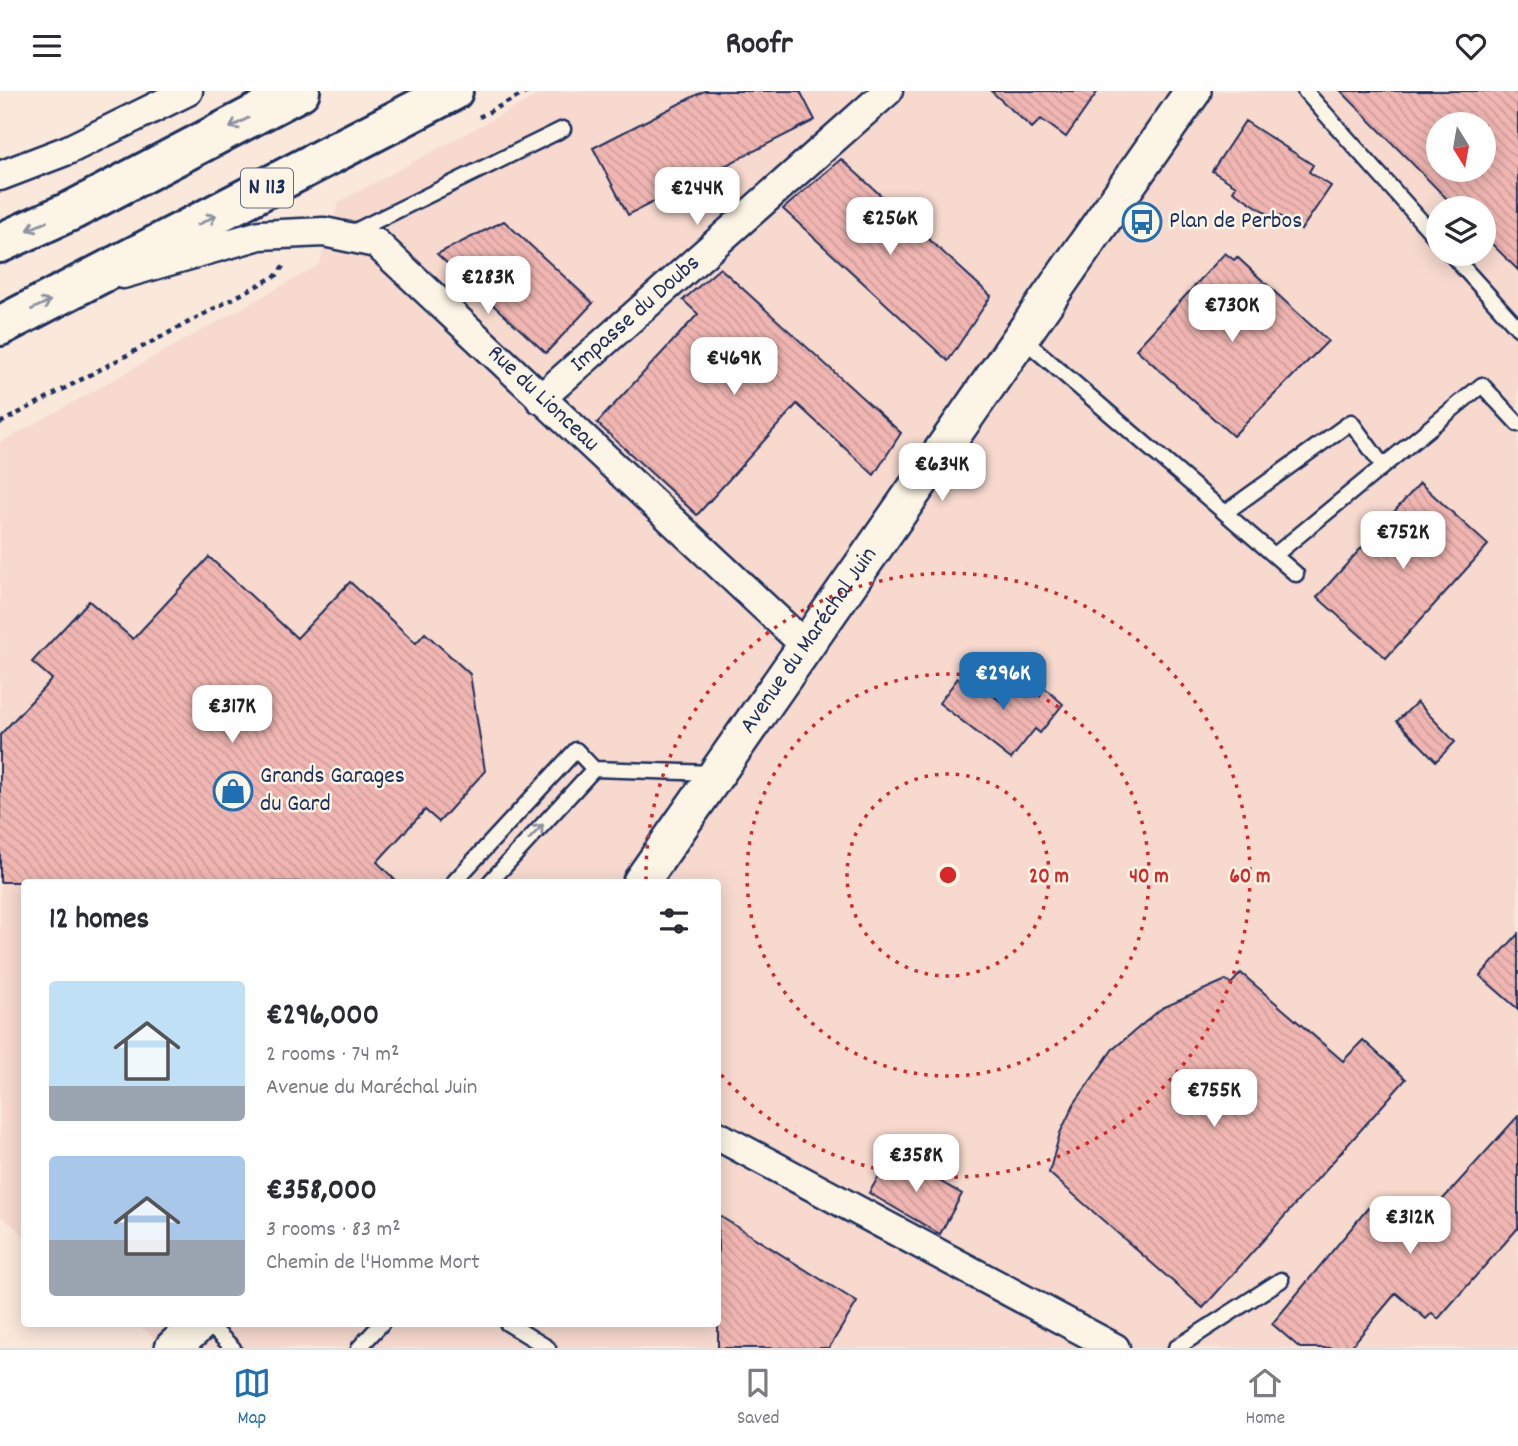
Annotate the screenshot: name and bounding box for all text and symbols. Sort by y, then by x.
text: Roofr [725,23,793,69]
icon: menu [28,27,66,65]
icon: heart [1452,27,1490,65]
north arrow [1426,112,1496,182]
map controls [1426,112,1496,266]
one-way arrow [230,116,250,130]
pin: €244K [648,167,746,227]
road number: N 113 [241,169,293,207]
text: €244K [671,173,723,206]
button: layers [1426,196,1496,266]
pin: €256K [841,197,939,257]
bus stop icon: Plan de Perbos [1121,201,1163,243]
text: €256K [862,203,918,236]
place label: Plan de Perbos [1169,205,1302,239]
one-way arrow [196,212,217,226]
one-way arrow [27,220,48,233]
street label: Impasse du Doubs [563,247,708,381]
pin: €283K [439,257,537,316]
text: €283K [462,262,514,295]
pin: €730K [1183,285,1281,344]
text: €730K [1204,290,1260,323]
one-way arrow [30,298,51,312]
pin: €469K [685,337,783,397]
street label: Rue du Lionceau [479,338,606,460]
text: €469K [707,343,761,376]
pin: €634K [893,443,991,503]
text: €634K [915,449,969,482]
pin: €752K [1354,511,1452,571]
text: €752K [1377,517,1429,550]
street label: Avenue du Maréchal Juin [732,541,886,741]
pin: €296K [954,653,1052,712]
text: €296K [975,658,1031,691]
pin: €317K [183,685,281,745]
text: €317K [208,691,256,724]
place label: Grands Garages du Gard [260,760,405,822]
shop icon: Grands Garages du Gard [212,770,254,812]
one-way arrow [528,824,545,841]
centre of rings [936,863,960,887]
text: 20 m [1029,863,1069,893]
text: 40 m [1129,863,1169,893]
text: 60 m [1230,863,1270,893]
text: 12 homes [49,900,149,943]
icon: filters [655,902,693,940]
text: €296,000 [266,996,379,1039]
icon: home [105,1009,189,1093]
text: 2 rooms · 74 m² [266,1039,399,1072]
pin: €755K [1165,1069,1263,1129]
text: Avenue du Maréchal Juin [266,1072,477,1105]
text: €755K [1187,1075,1241,1108]
pin: €358K [867,1135,965,1194]
text: €358K [889,1140,943,1173]
text: €358,000 [266,1171,377,1214]
icon: home [105,1184,189,1268]
pin: €312K [1361,1197,1459,1256]
text: €312K [1386,1202,1434,1235]
text: 3 rooms · 83 m² [266,1214,401,1247]
text: Chemin de l'Homme Mort [266,1247,480,1280]
tab: Map [233,1364,271,1433]
tab: Saved [737,1364,779,1433]
tab: Home [1245,1364,1285,1433]

